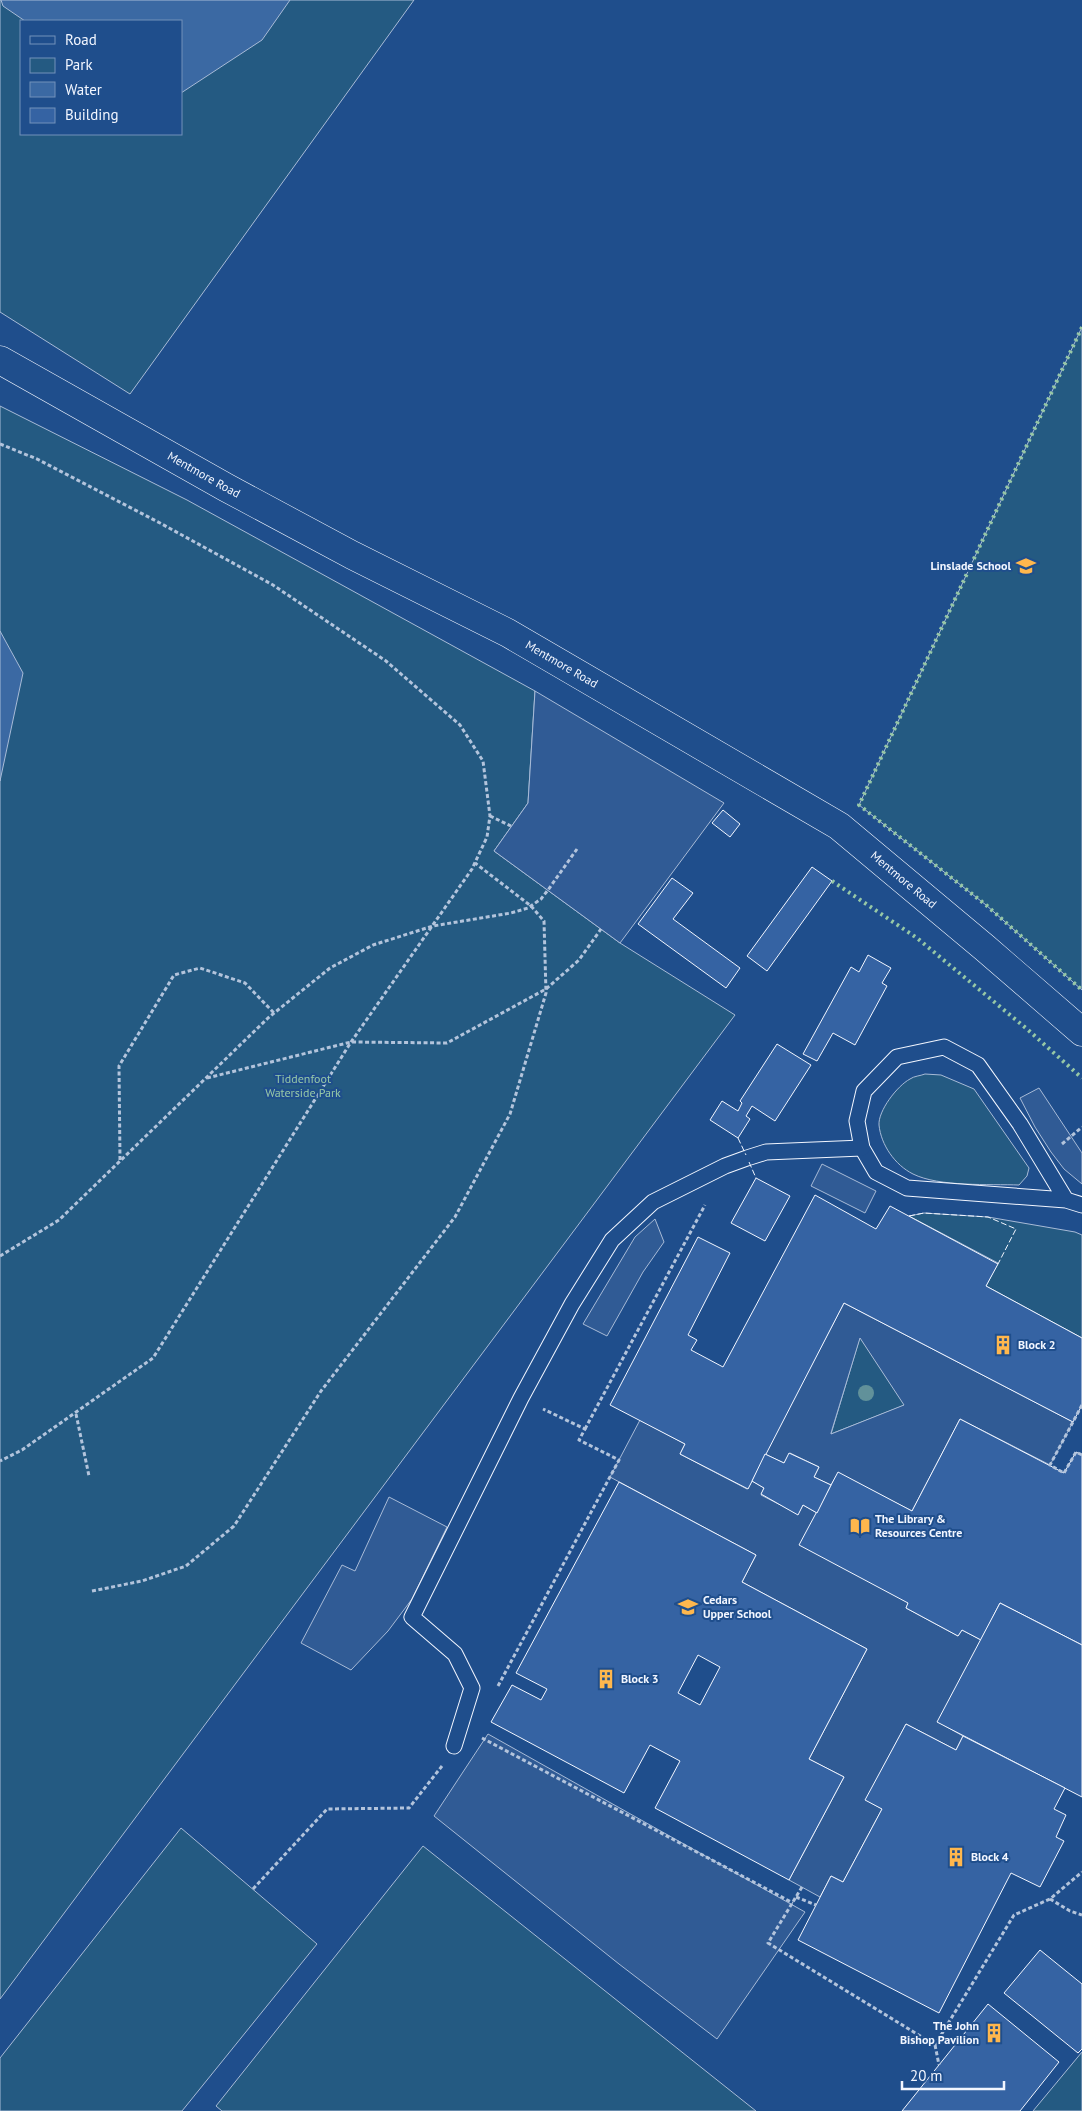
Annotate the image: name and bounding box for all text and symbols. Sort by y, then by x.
legend [20,20,182,135]
text: Road [65,30,97,49]
text: Park [65,55,93,74]
text: Water [65,80,102,99]
text: Building [65,105,119,124]
street label: Mentmore Road [165,448,243,501]
school or university icon: Linslade School [1015,555,1037,577]
place label: Linslade School [930,558,1011,573]
street label: Mentmore Road [523,637,601,691]
street label: Mentmore Road [868,848,940,911]
park label: Tiddenfoot Waterside Park [265,1071,341,1100]
building icon: Block 2 [992,1334,1014,1356]
place label: Block 2 [1018,1337,1056,1352]
place label: The Library & Resources Centre [875,1511,962,1540]
library icon: The Library & Resources Centre [849,1515,871,1537]
place label: Cedars Upper School [703,1592,772,1621]
school or university icon: Cedars Upper School [677,1596,699,1618]
building icon: Block 3 [595,1668,617,1690]
place label: Block 3 [621,1671,659,1686]
building icon: Block 4 [945,1846,967,1868]
place label: Block 4 [971,1849,1009,1864]
place label: The John Bishop Pavilion [900,2018,979,2047]
building icon: The John Bishop Pavilion [983,2022,1005,2044]
scale bar [902,2058,1004,2090]
text: 20 m [910,2066,943,2085]

